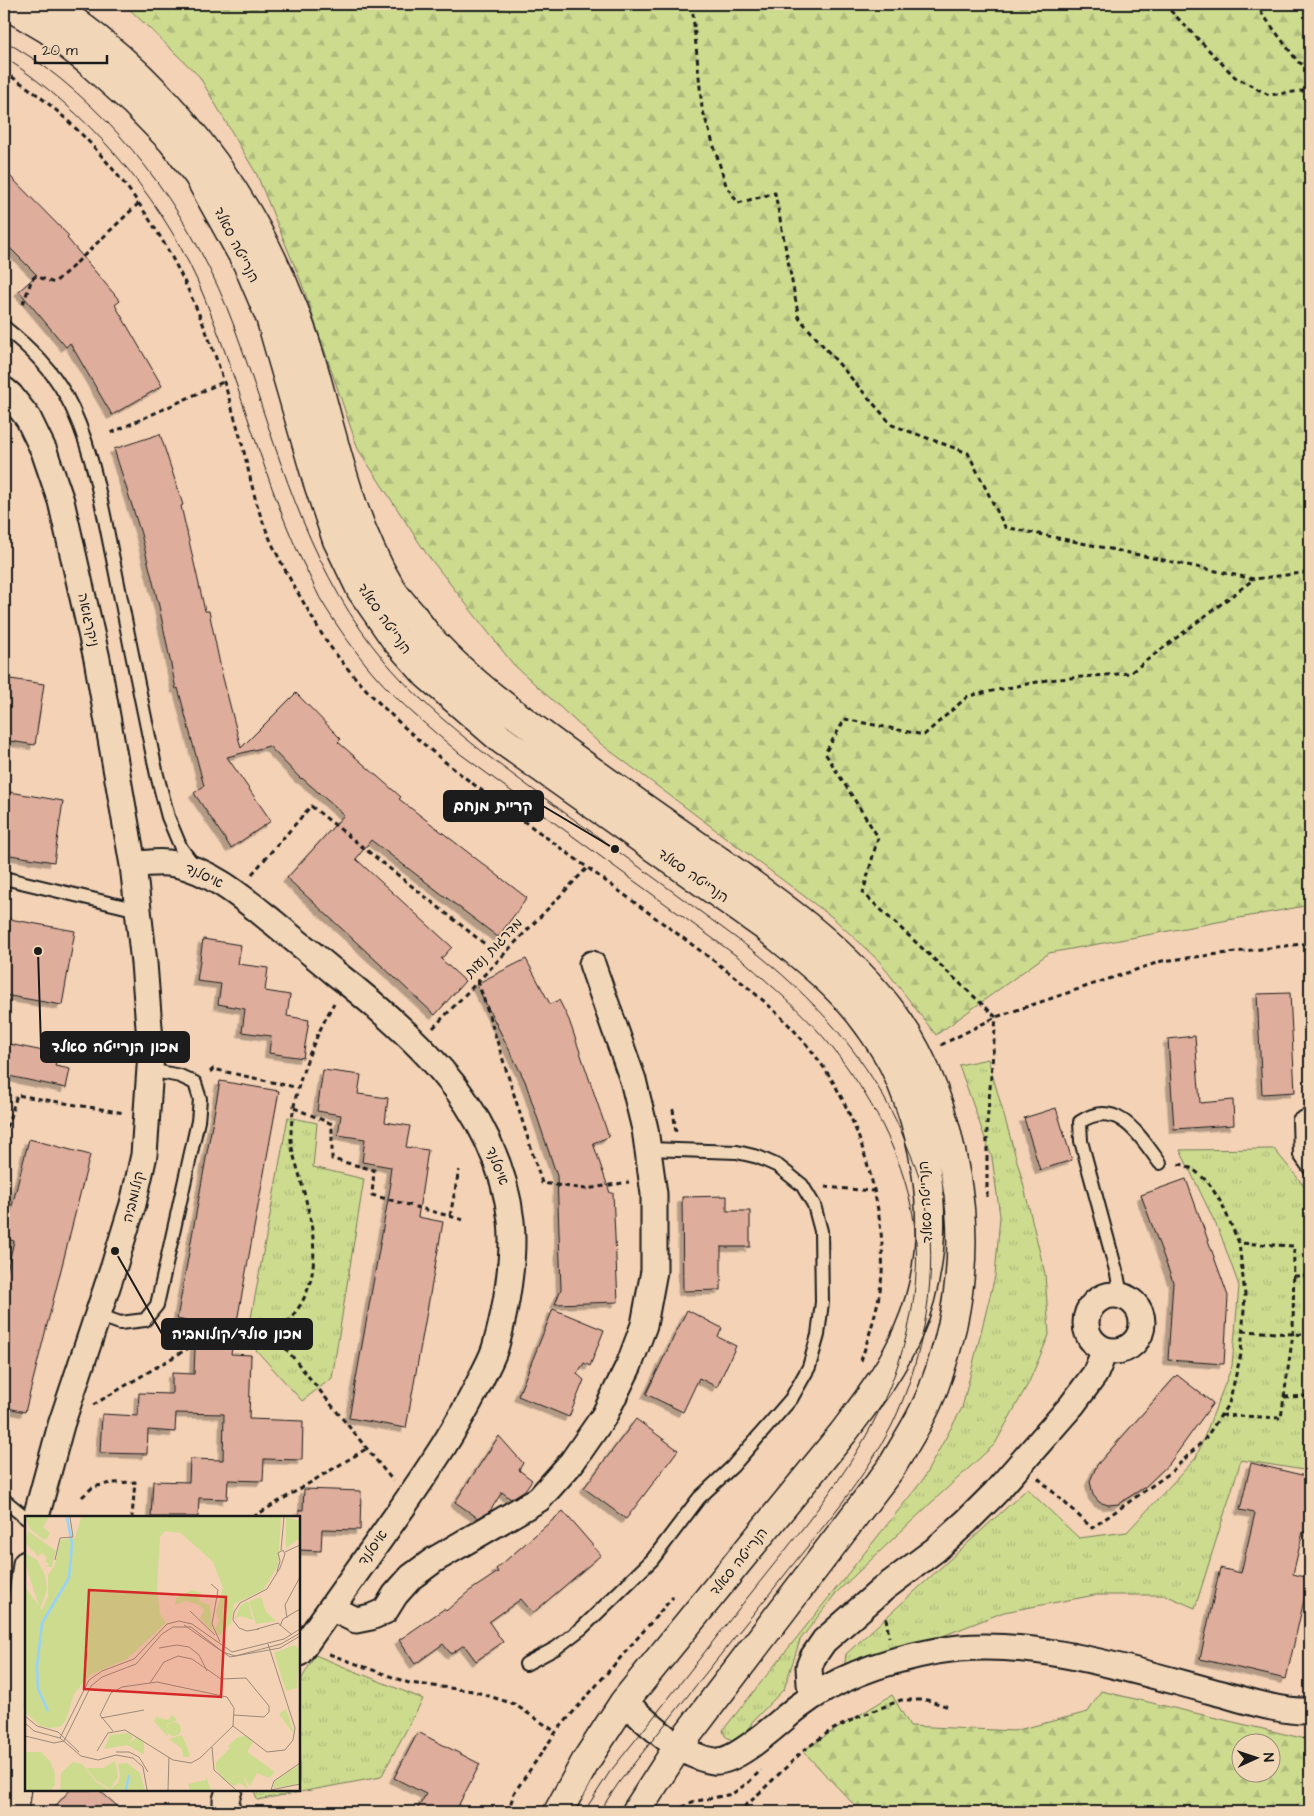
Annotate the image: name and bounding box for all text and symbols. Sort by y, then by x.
scale bar [35,32,108,64]
text: 20 m [42,40,78,61]
street label: הנרייטה סאלד [208,204,264,286]
street label: הנרייטה סאלד [352,579,416,659]
street label: ניקרגואה [72,591,104,649]
callout: קריית מנחם [444,791,543,821]
text: קריית מנחם [454,796,532,817]
street label: הנרייטה סאלד [653,844,733,908]
street label: איסלנד [182,858,226,894]
street label: מדרגות נעות [460,914,528,983]
callout: מכון הנרייטה סאלד [41,1032,189,1062]
text: מכון הנרייטה סאלד [51,1037,179,1058]
street label: איסלנד [480,1144,514,1188]
street label: הנרייטה סאלד [914,1160,938,1244]
street label: קולומביה [118,1169,150,1225]
callout: מכון סולד/קולומביה [162,1319,312,1349]
text: מכון סולד/קולומביה [172,1324,302,1345]
inset map [25,1516,300,1791]
street label: הנרייטה סאלד [705,1524,773,1600]
street label: איסלנד [353,1526,393,1570]
north arrow [1232,1734,1282,1784]
text: N [1258,1752,1278,1762]

